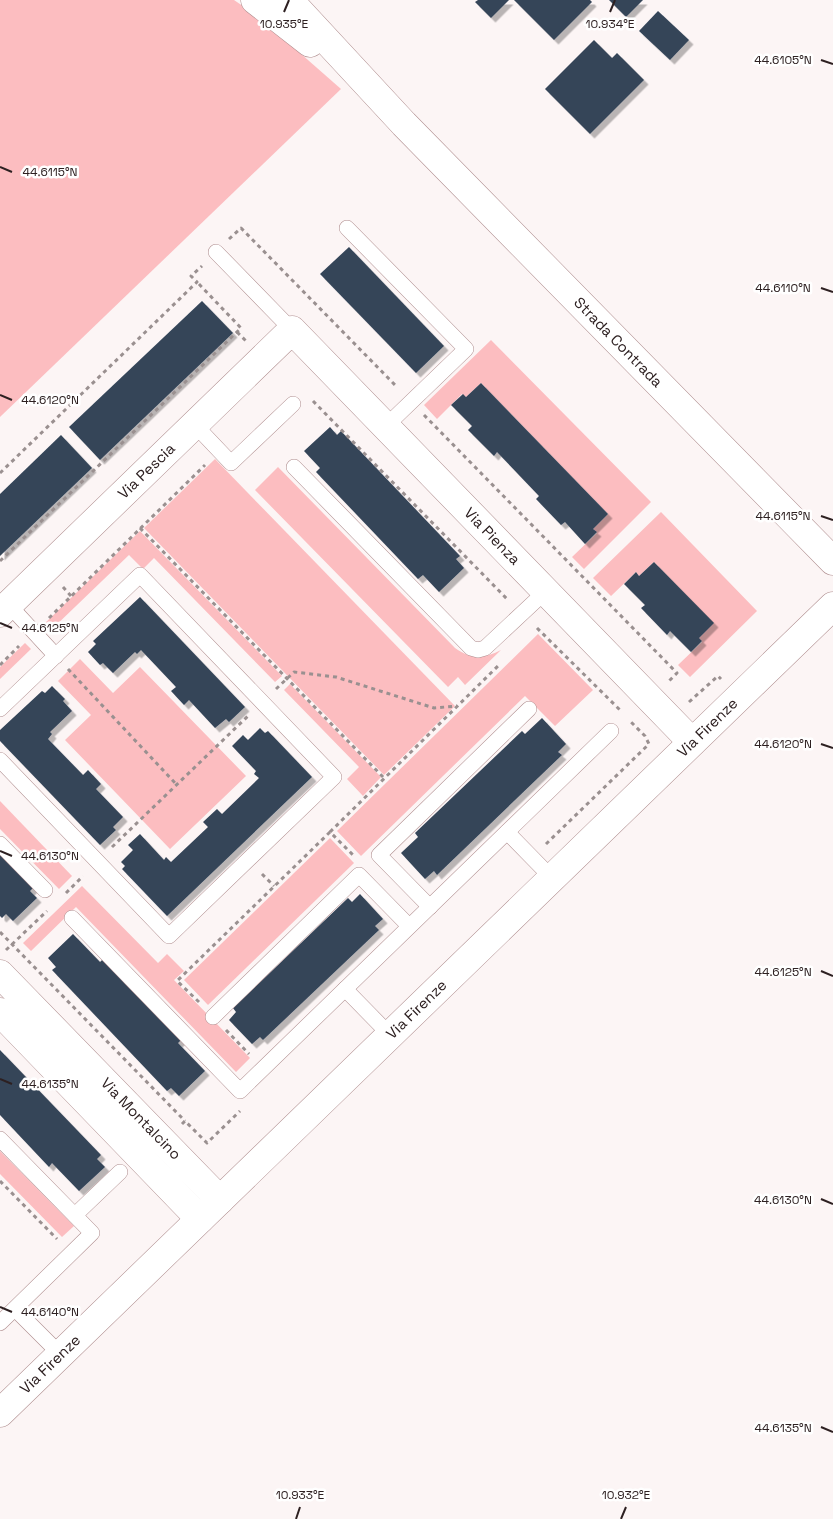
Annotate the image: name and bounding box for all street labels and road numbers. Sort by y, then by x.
street label: Strada Contrada [570,293,667,391]
street label: Via Pescia [114,438,179,503]
street label: Via Pienza [460,503,525,569]
street label: Via Firenze [673,694,742,761]
street label: Via Firenze [382,975,451,1043]
street label: Via Montalcino [97,1073,185,1163]
street label: Via Firenze [16,1330,84,1398]

